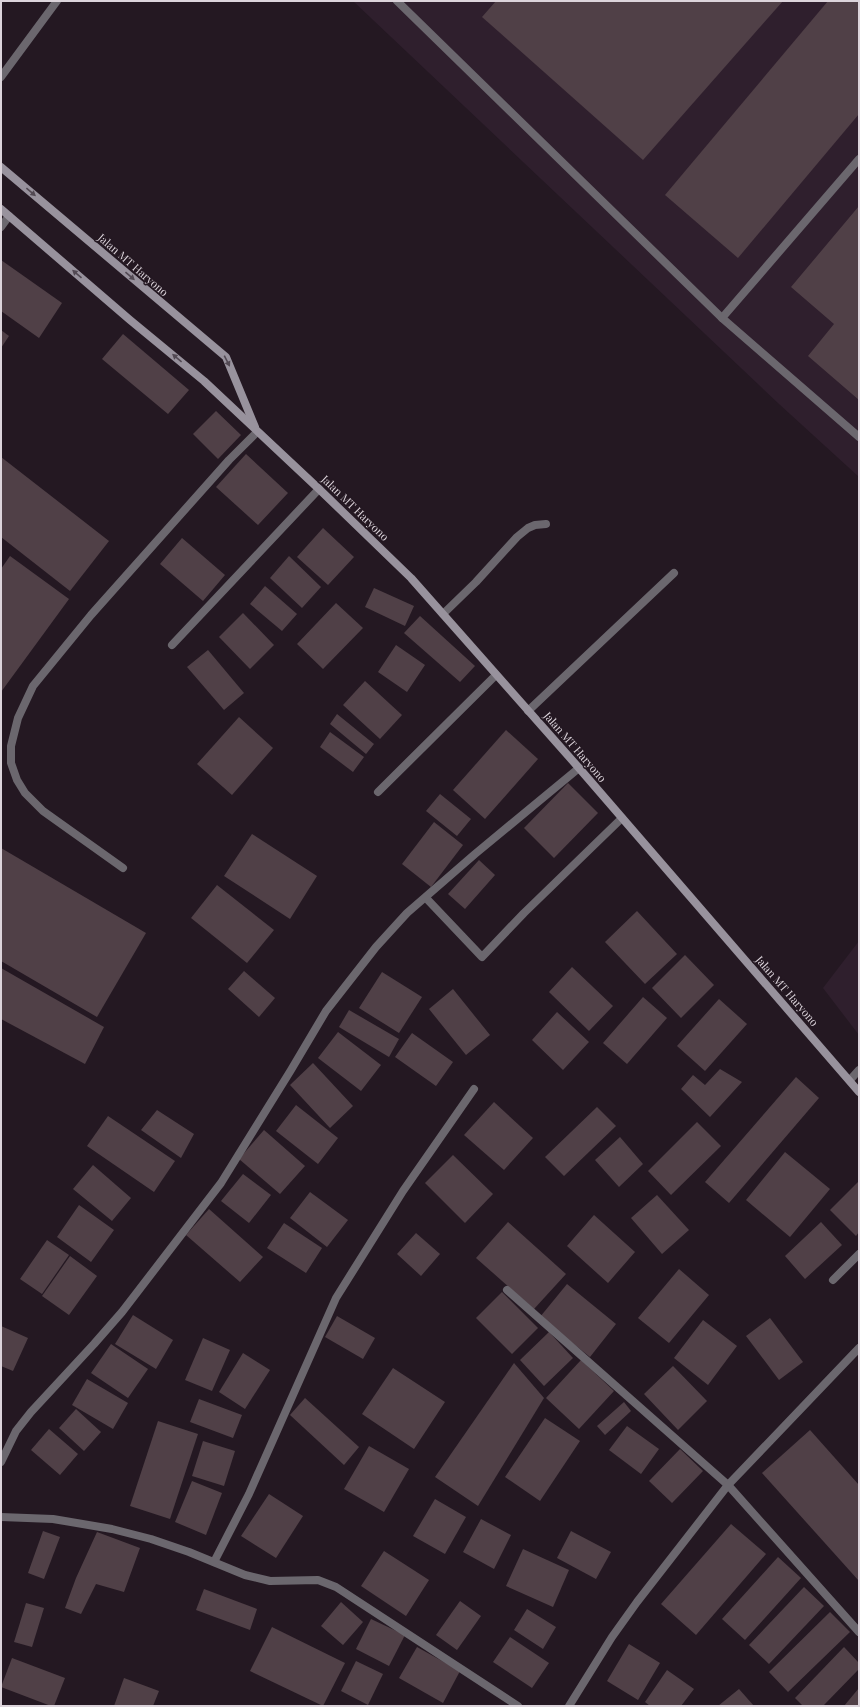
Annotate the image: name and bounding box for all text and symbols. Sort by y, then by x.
one-way arrow [26,187,36,196]
street label: Jalan MT Haryono [94,229,172,299]
one-way arrow [72,270,83,279]
one-way arrow [124,272,135,281]
one-way arrow [171,354,182,363]
one-way arrow [224,356,230,367]
street label: Jalan MT Haryono [318,471,392,544]
street label: Jalan MT Haryono [540,708,610,785]
street label: Jalan MT Haryono [752,952,822,1029]

